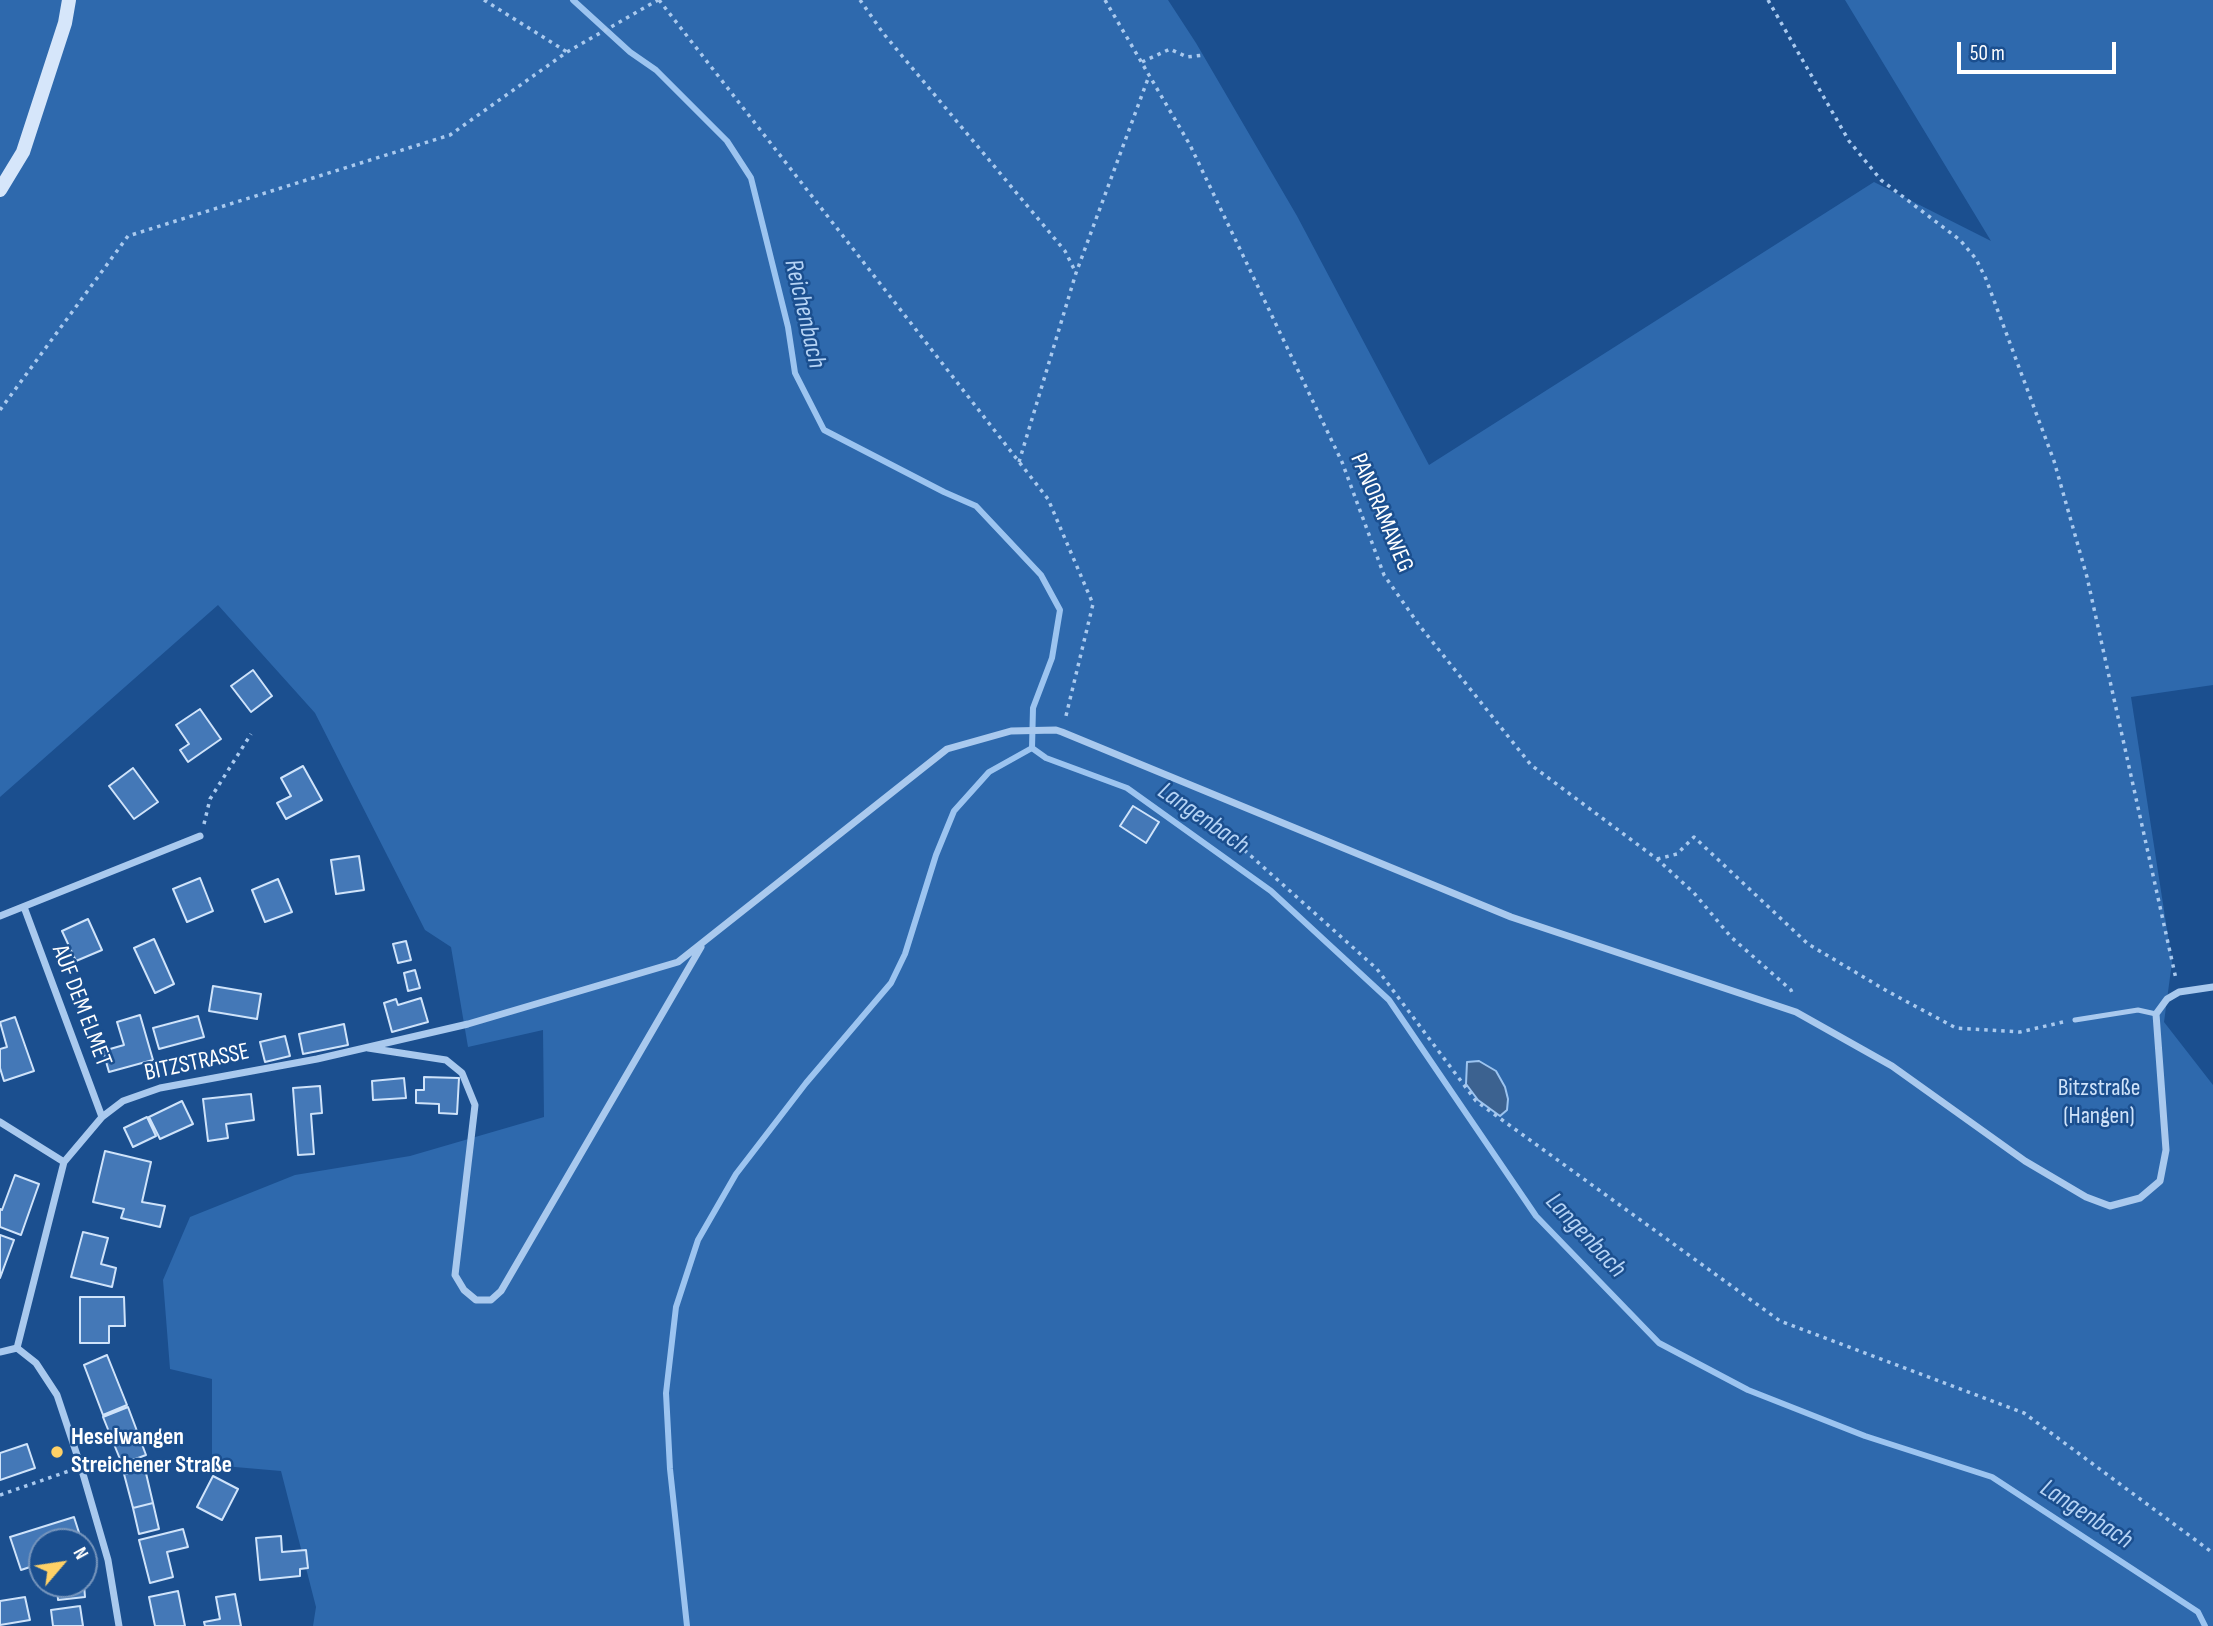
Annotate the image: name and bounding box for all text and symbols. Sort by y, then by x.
scale bar [1961,28,2120,72]
text: 50 m [1970,41,2005,66]
water label: Reichenbach [776,257,832,371]
street label: PANORAMAWEG [1343,449,1419,577]
water label: Langenbach [1151,776,1255,862]
street label: AUF DEM ELMET [45,941,117,1071]
street label: BITZSTRASSE [142,1038,252,1088]
park label: Bitzstraße (Hangen) [2058,1075,2140,1131]
water label: Langenbach [1538,1187,1632,1285]
place label: Heselwangen Streichener Straße [71,1424,232,1480]
marker: Heselwangen Streichener Straße [49,1444,65,1460]
water label: Langenbach [2034,1474,2138,1556]
north arrow [28,1528,98,1598]
text: N [68,1544,93,1564]

